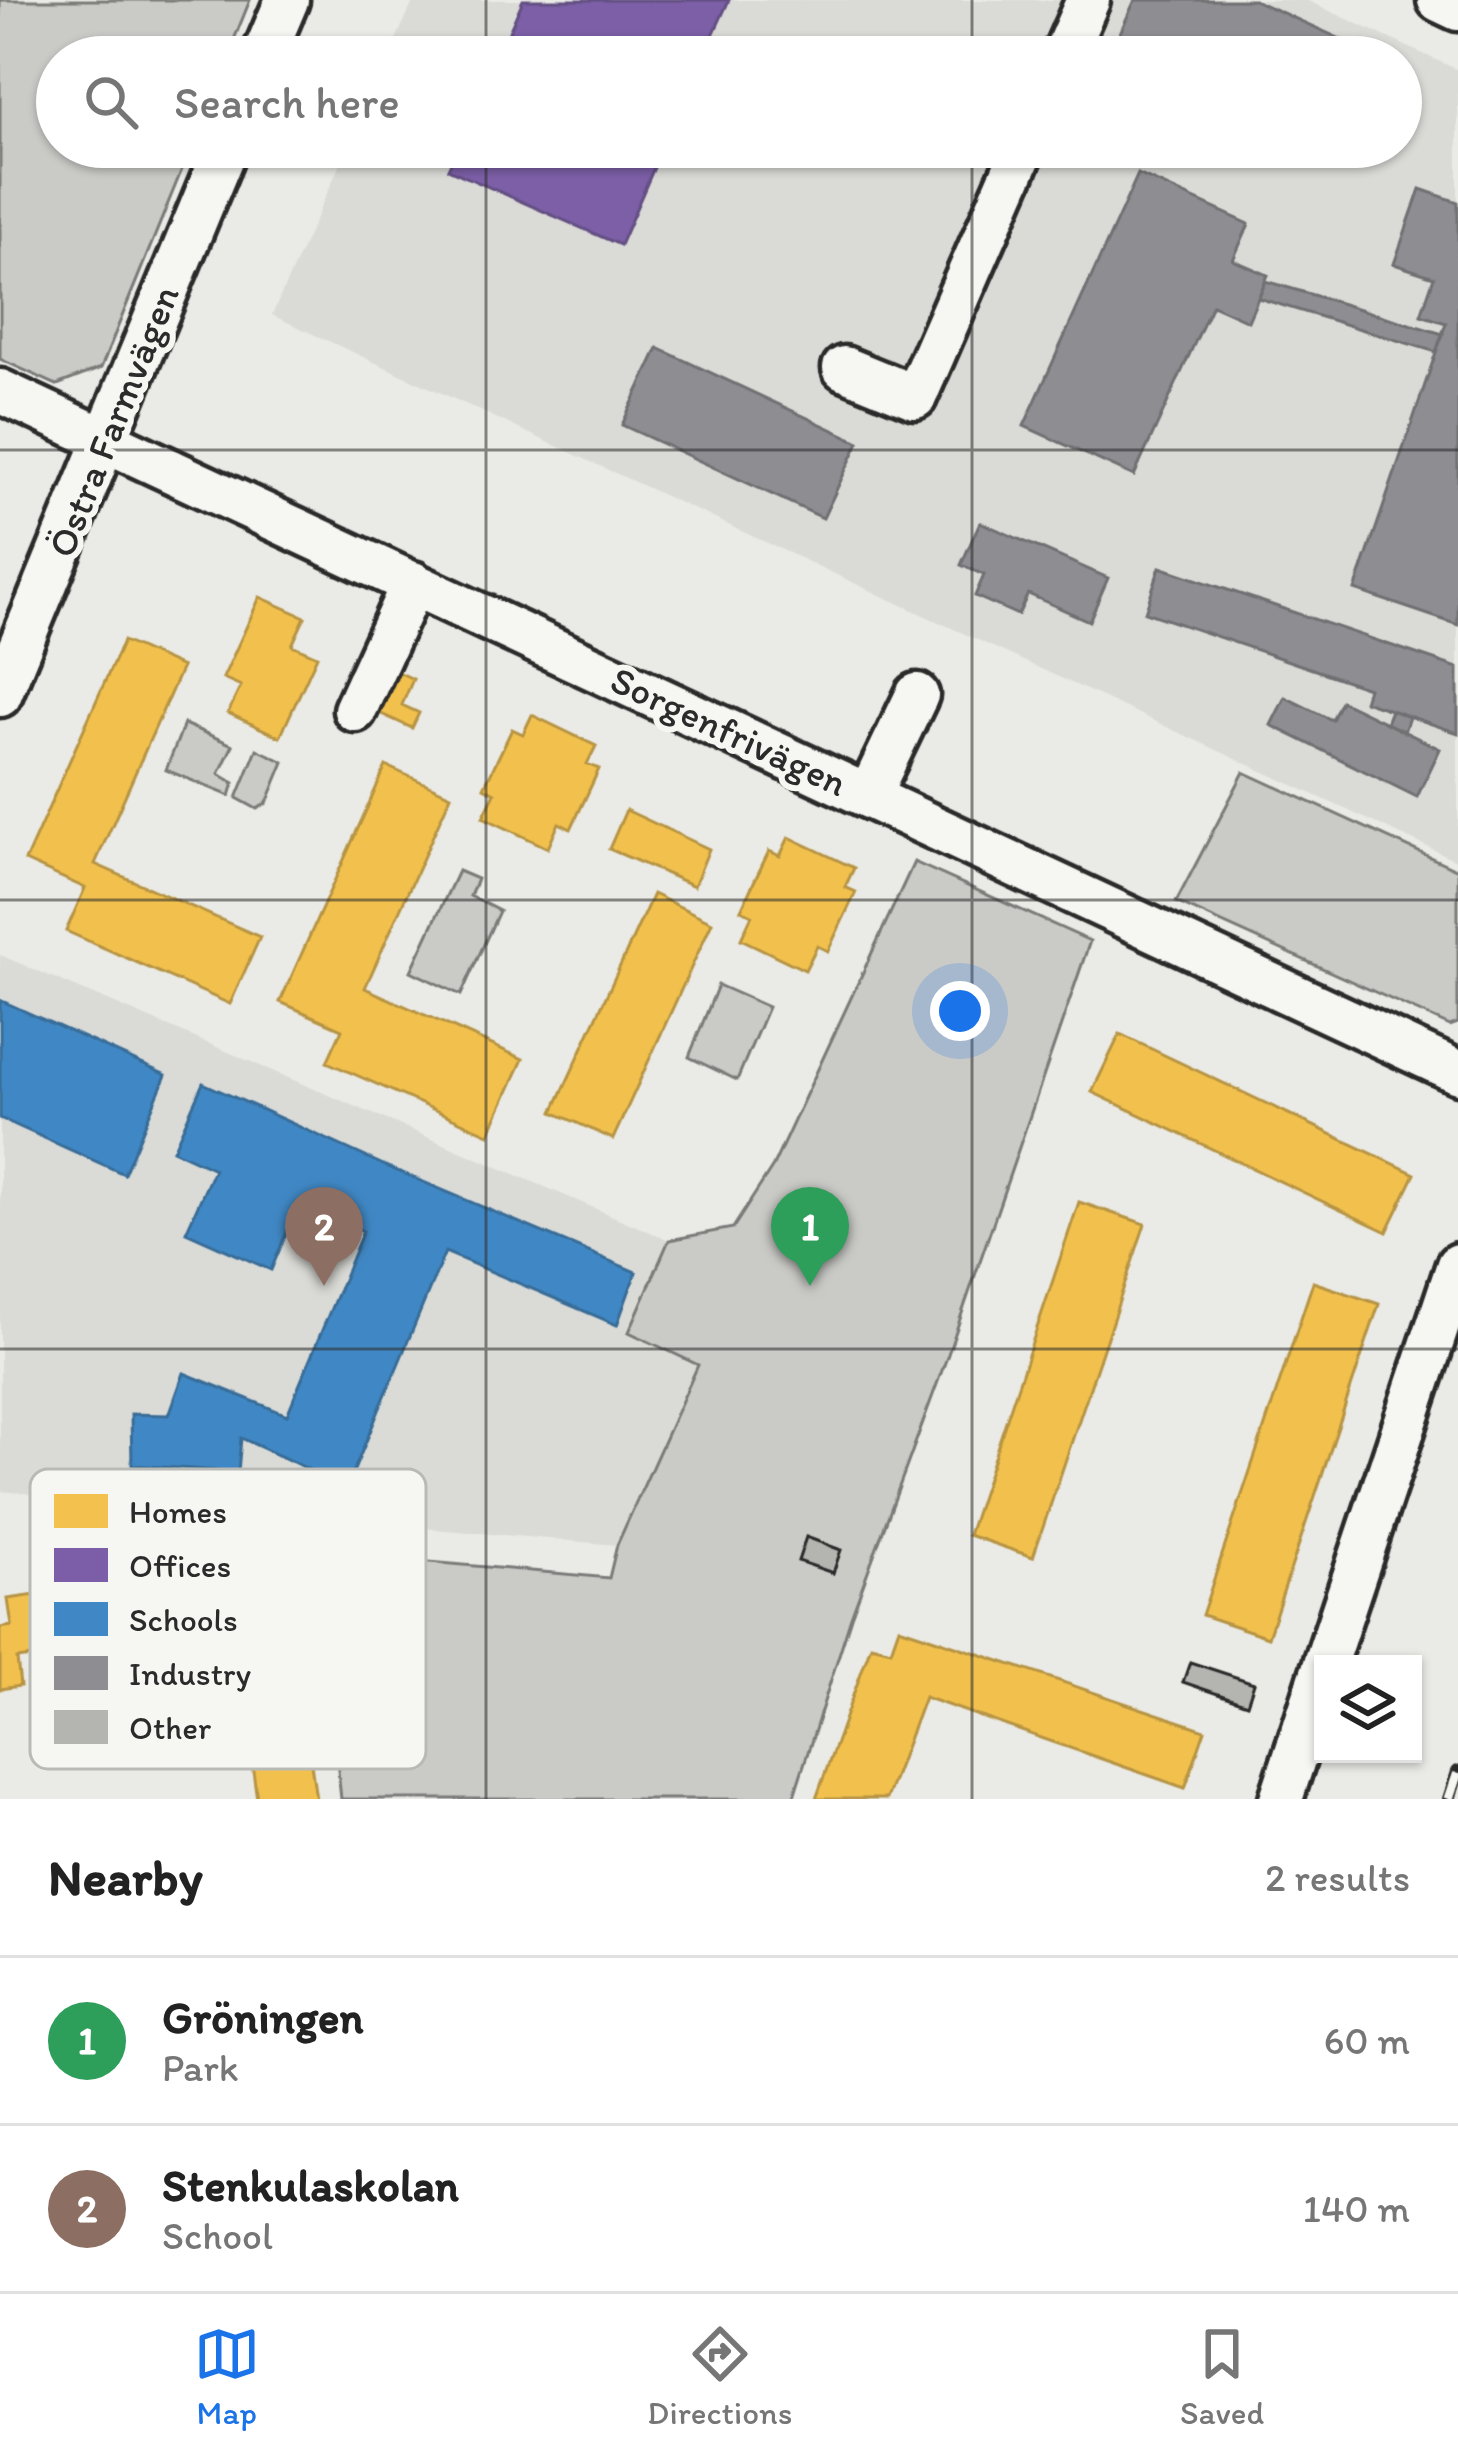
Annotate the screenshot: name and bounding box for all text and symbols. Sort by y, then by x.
search box [36,36,1422,168]
icon: search [78,69,144,135]
text: Search here [174,75,400,129]
street label: Östra Farmvägen [37,278,189,564]
street label: Sorgenfrivägen [604,656,855,806]
your location [930,981,990,1041]
pin: 2 [285,1187,363,1286]
pin: 1 [771,1187,849,1286]
legend [30,1469,426,1769]
text: Homes [129,1492,227,1531]
text: Offices [129,1546,231,1585]
text: Schools [129,1600,238,1639]
text: Industry [129,1654,252,1693]
map controls [1314,1655,1422,1763]
button: layers [1314,1655,1422,1763]
text: Other [129,1708,211,1747]
text: Nearby [48,1847,203,1908]
text: 2 results [1265,1854,1410,1901]
text: Gröningen [162,1990,363,2044]
text: 1 [78,2017,96,2064]
text: 60 m [1324,2017,1410,2064]
text: Park [162,2044,239,2091]
text: Stenkulaskolan [162,2158,459,2212]
text: 2 [77,2185,97,2232]
text: 140 m [1303,2185,1410,2232]
text: School [162,2212,273,2259]
tab: Map [194,2321,260,2432]
tab: Directions [647,2321,792,2432]
tab: Saved [1180,2321,1264,2432]

